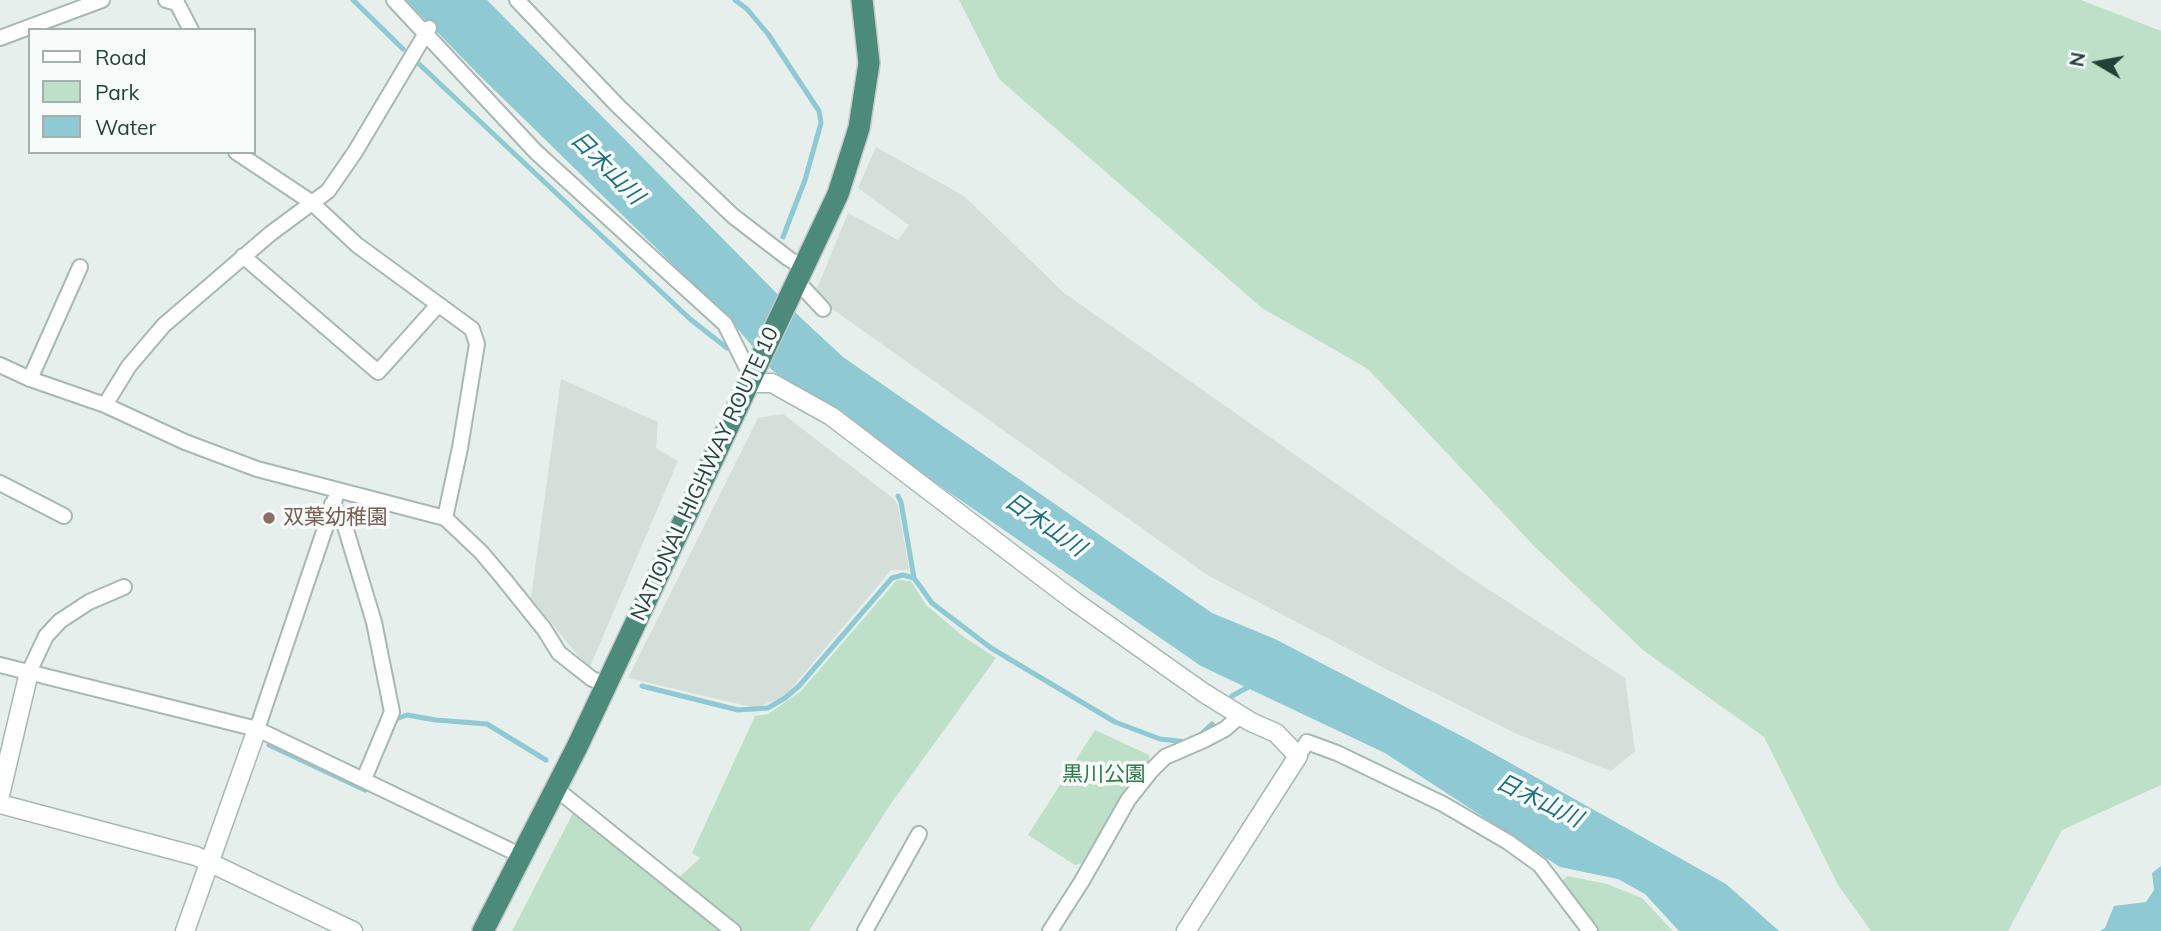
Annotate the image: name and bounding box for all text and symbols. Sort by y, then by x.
legend [28,28,256,154]
north arrow [2063,28,2133,98]
text: Road [95,44,146,70]
text: N [2064,50,2090,69]
text: Park [95,79,139,105]
text: Water [95,114,156,140]
water label: 日木山川 [565,126,649,210]
street label: NATIONAL HIGHWAY ROUTE 10 [626,323,784,625]
water label: 日木山川 [999,487,1091,563]
place label: 双葉幼稚園 [283,505,388,531]
marker: 双葉幼稚園 [261,510,277,526]
park label: 黒川公園 [1062,762,1146,788]
water label: 日木山川 [1492,768,1586,834]

